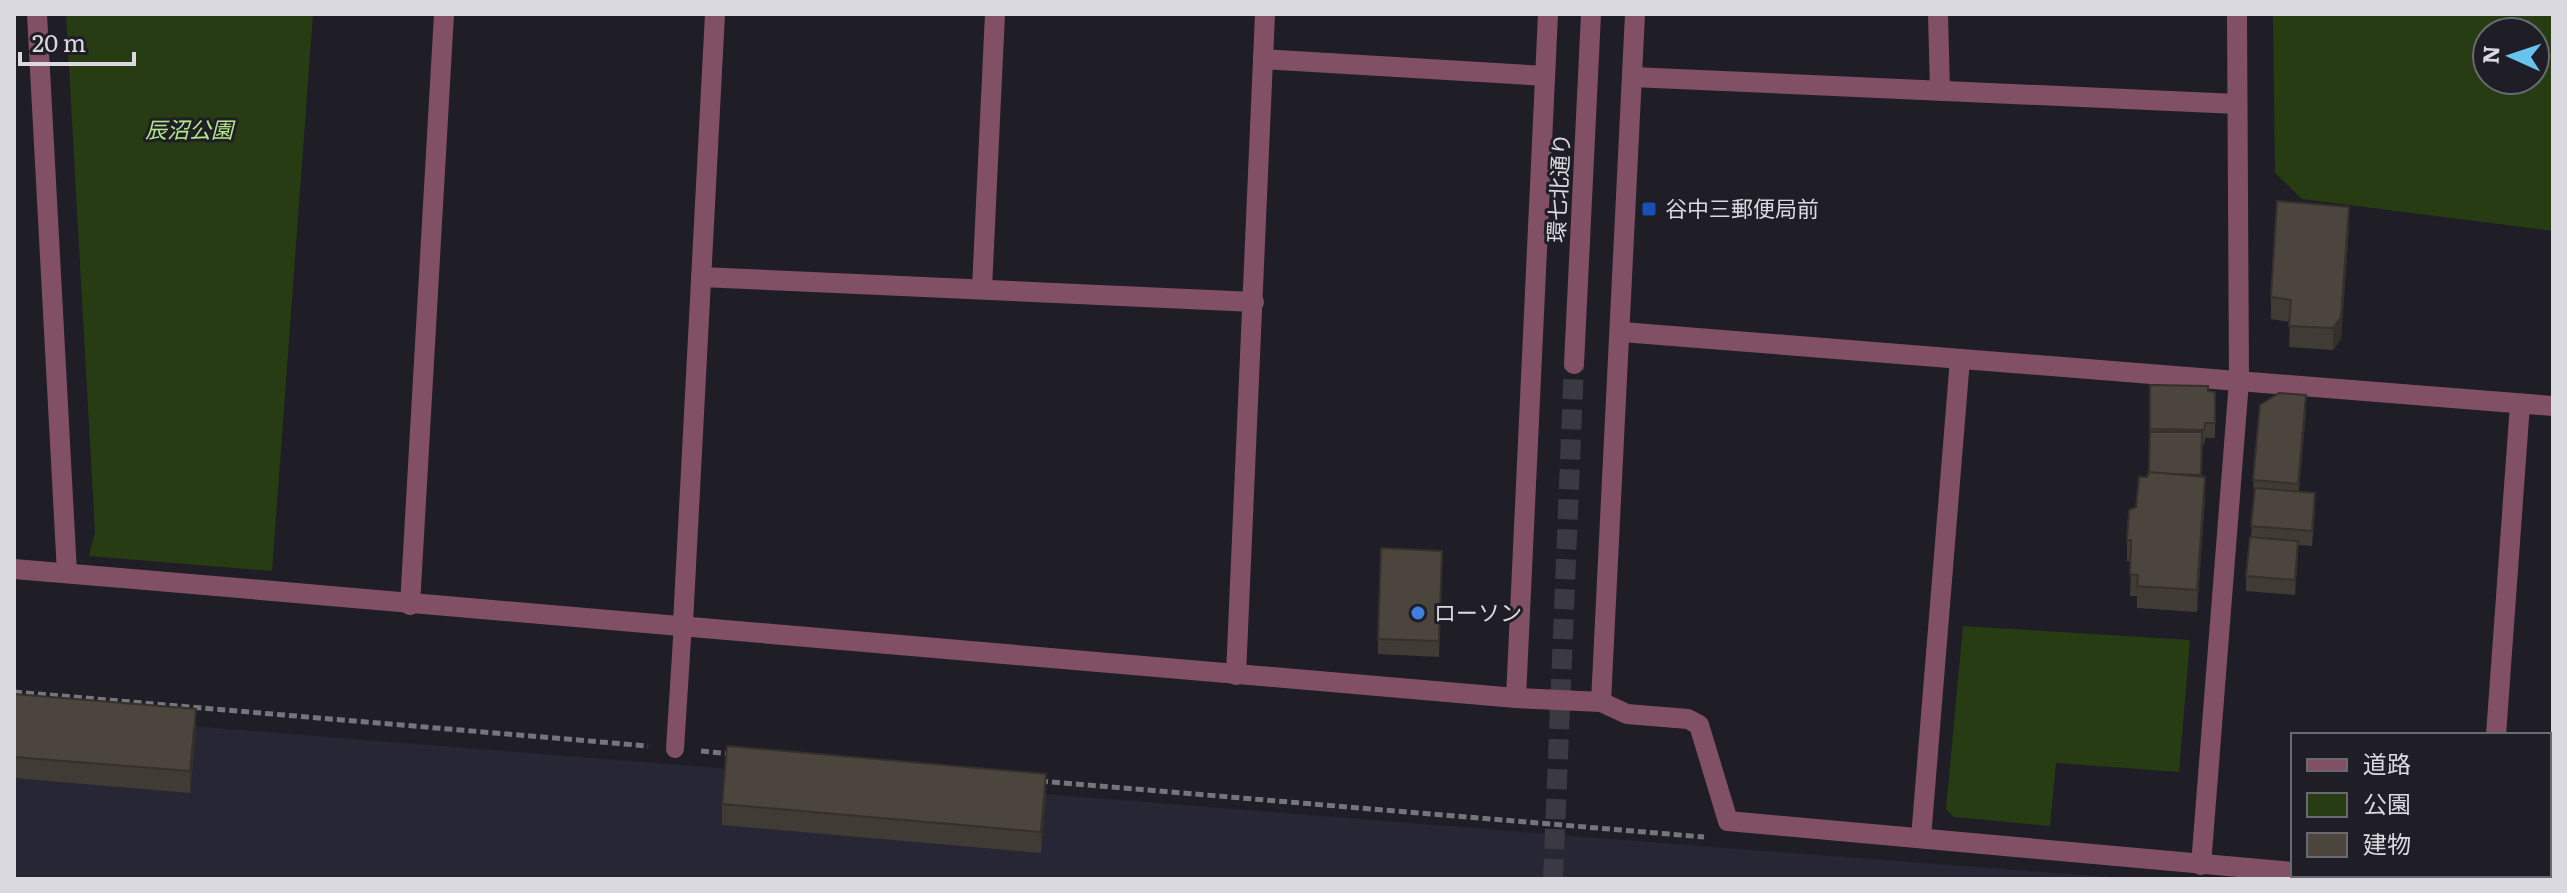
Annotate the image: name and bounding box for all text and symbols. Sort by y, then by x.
scale bar [20,16,134,66]
north arrow [2471,16,2551,96]
text: 20 m [32,24,86,59]
text: N [2473,45,2506,65]
park label: 辰沼公園 [145,112,236,145]
street label: 環七北通り [1538,132,1577,244]
place label: 谷中三郵便局前 [1665,191,1819,224]
marker: 谷中三郵便局前 [1640,200,1658,218]
place label: ローソン [1434,595,1522,628]
marker: ローソン [1409,604,1427,622]
legend [2291,733,2551,877]
text: 道路 [2363,745,2411,780]
text: 公園 [2363,785,2411,820]
text: 建物 [2363,825,2411,860]

